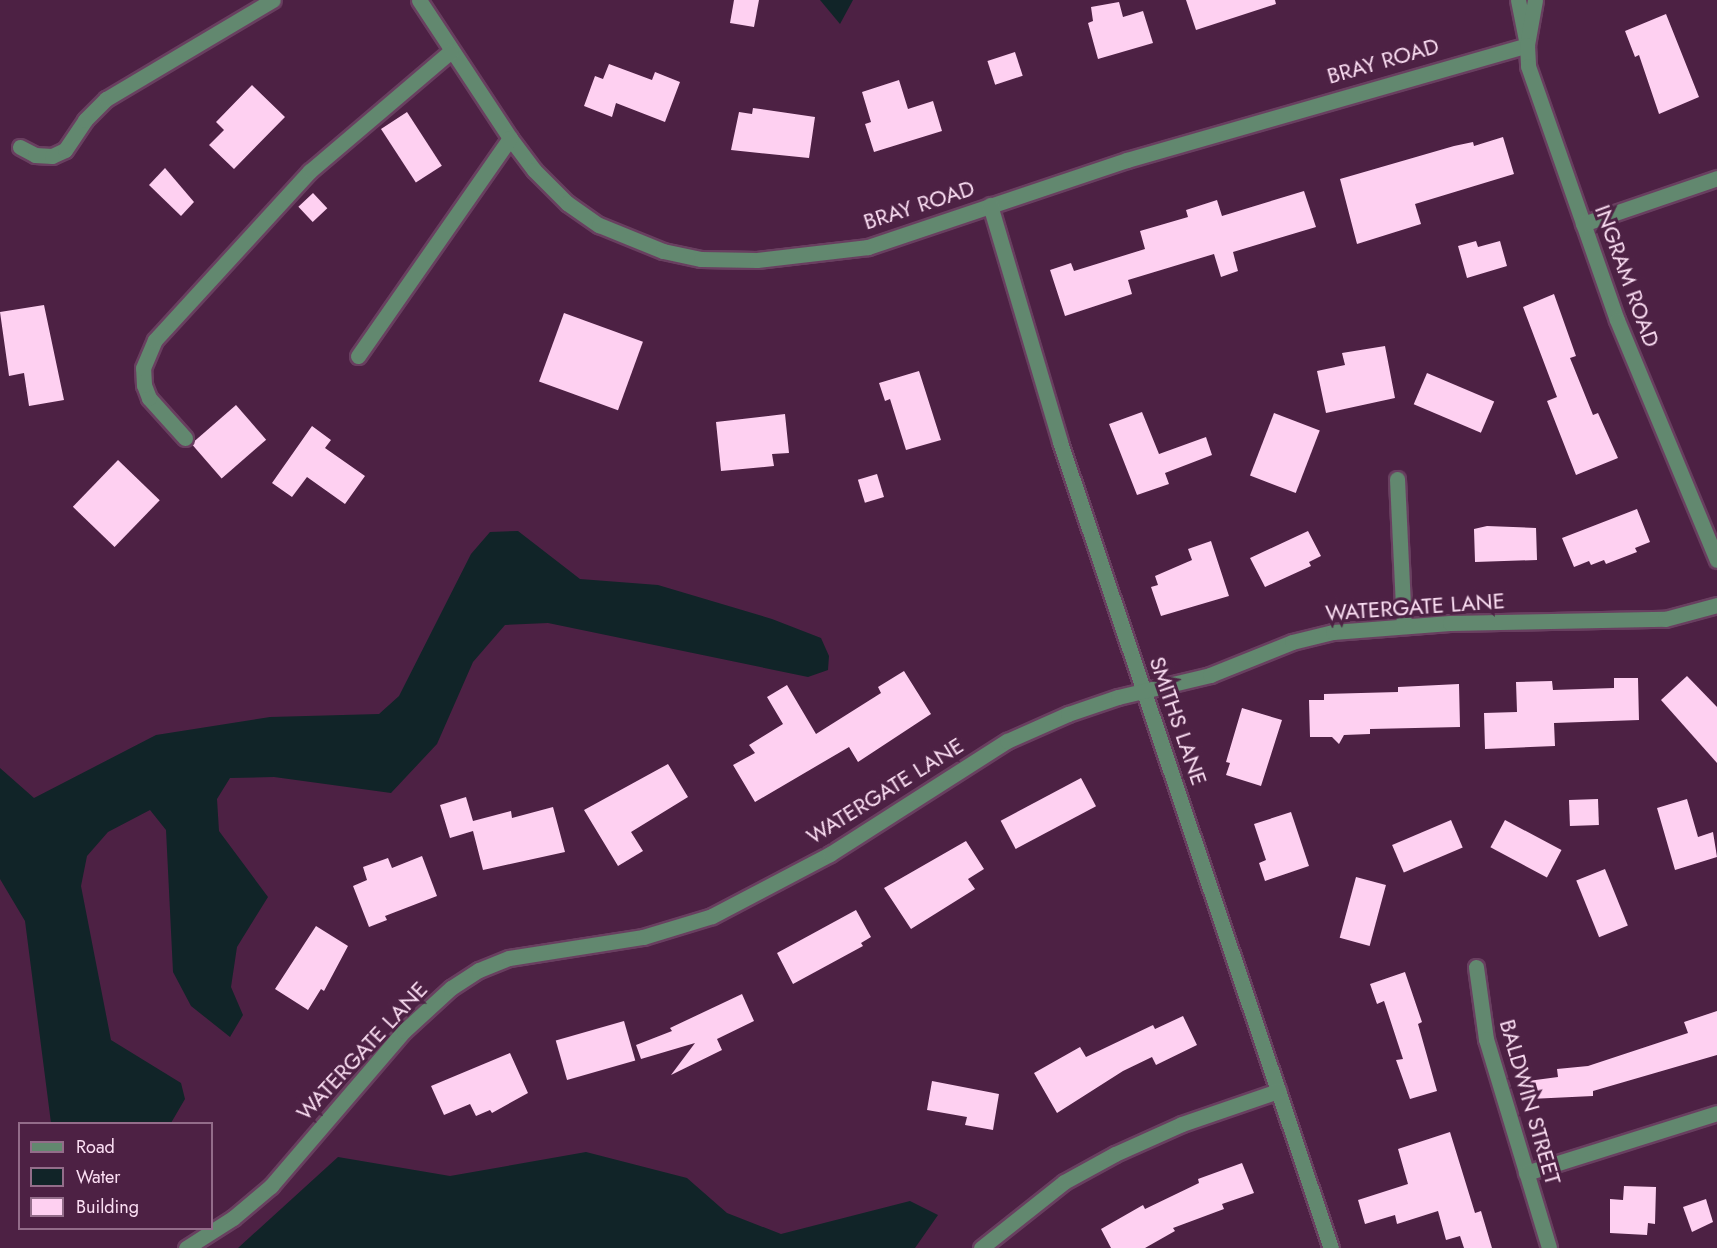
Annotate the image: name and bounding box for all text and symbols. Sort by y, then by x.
street label: BRAY ROAD [1324,32,1442,90]
street label: BRAY ROAD [860,175,978,235]
street label: INGRAM ROAD [1589,201,1665,351]
street label: WATERGATE LANE [1324,588,1506,626]
street label: SMITHS LANE [1144,653,1212,789]
street label: WATERGATE LANE [802,732,968,850]
street label: WATERGATE LANE [291,976,433,1126]
street label: BALDWIN STREET [1494,1016,1566,1188]
legend [18,1122,213,1230]
text: Road [76,1134,115,1160]
text: Water [76,1164,120,1190]
text: Building [76,1194,139,1220]

